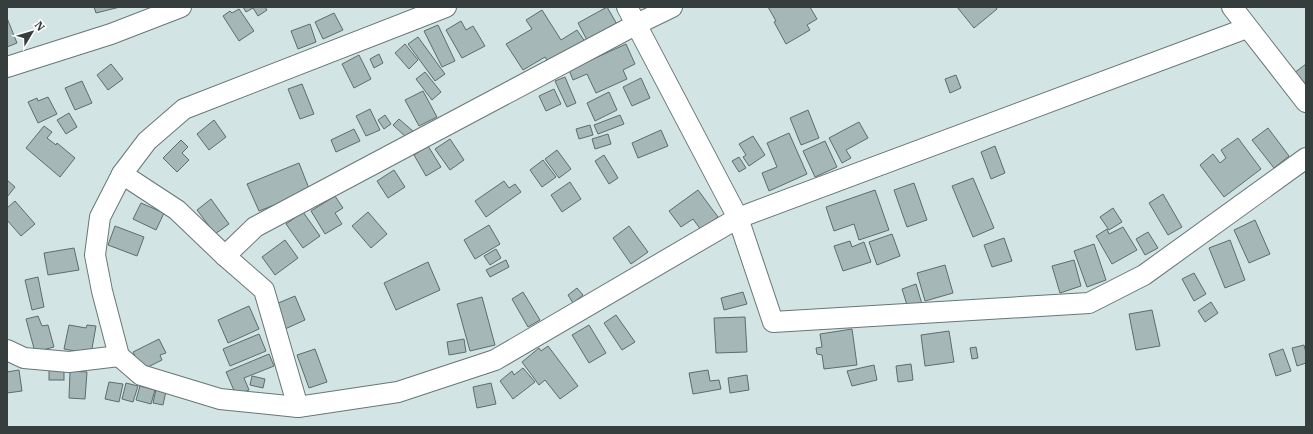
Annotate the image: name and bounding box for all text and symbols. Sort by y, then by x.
north arrow [12,12,52,52]
text: N [32,18,48,34]

